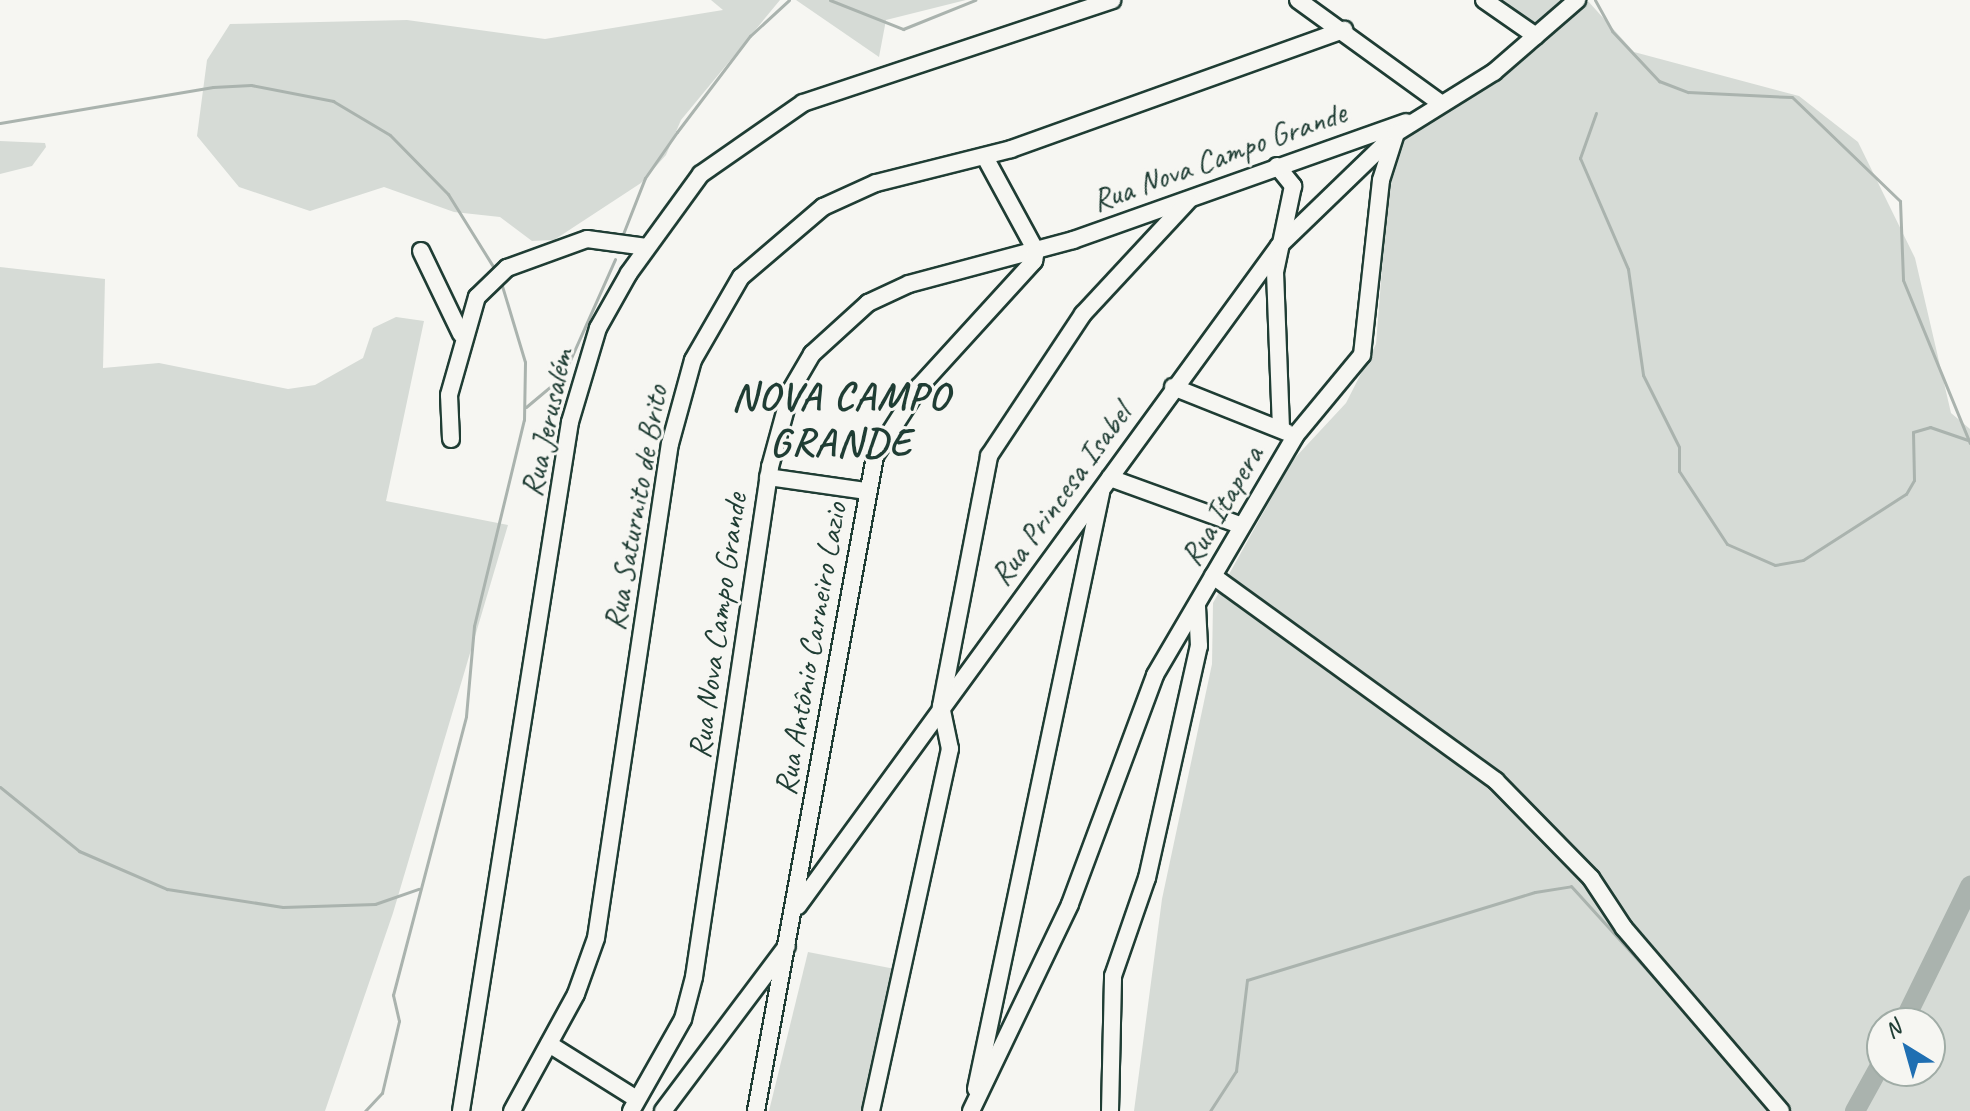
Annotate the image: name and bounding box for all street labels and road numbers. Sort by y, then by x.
street label: Rua Nova Campo Grande [1087,93,1351,221]
street label: Rua Jerusalém [513,346,581,500]
street label: Rua Saturnito de Brito [595,382,677,634]
street label: Rua Princesa Isabel [982,396,1140,594]
street label: Rua Itapera [1172,439,1272,573]
street label: Rua Nova Campo Grande [680,491,756,761]
street label: Rua Antônio Carneiro Lazio [766,499,856,799]

